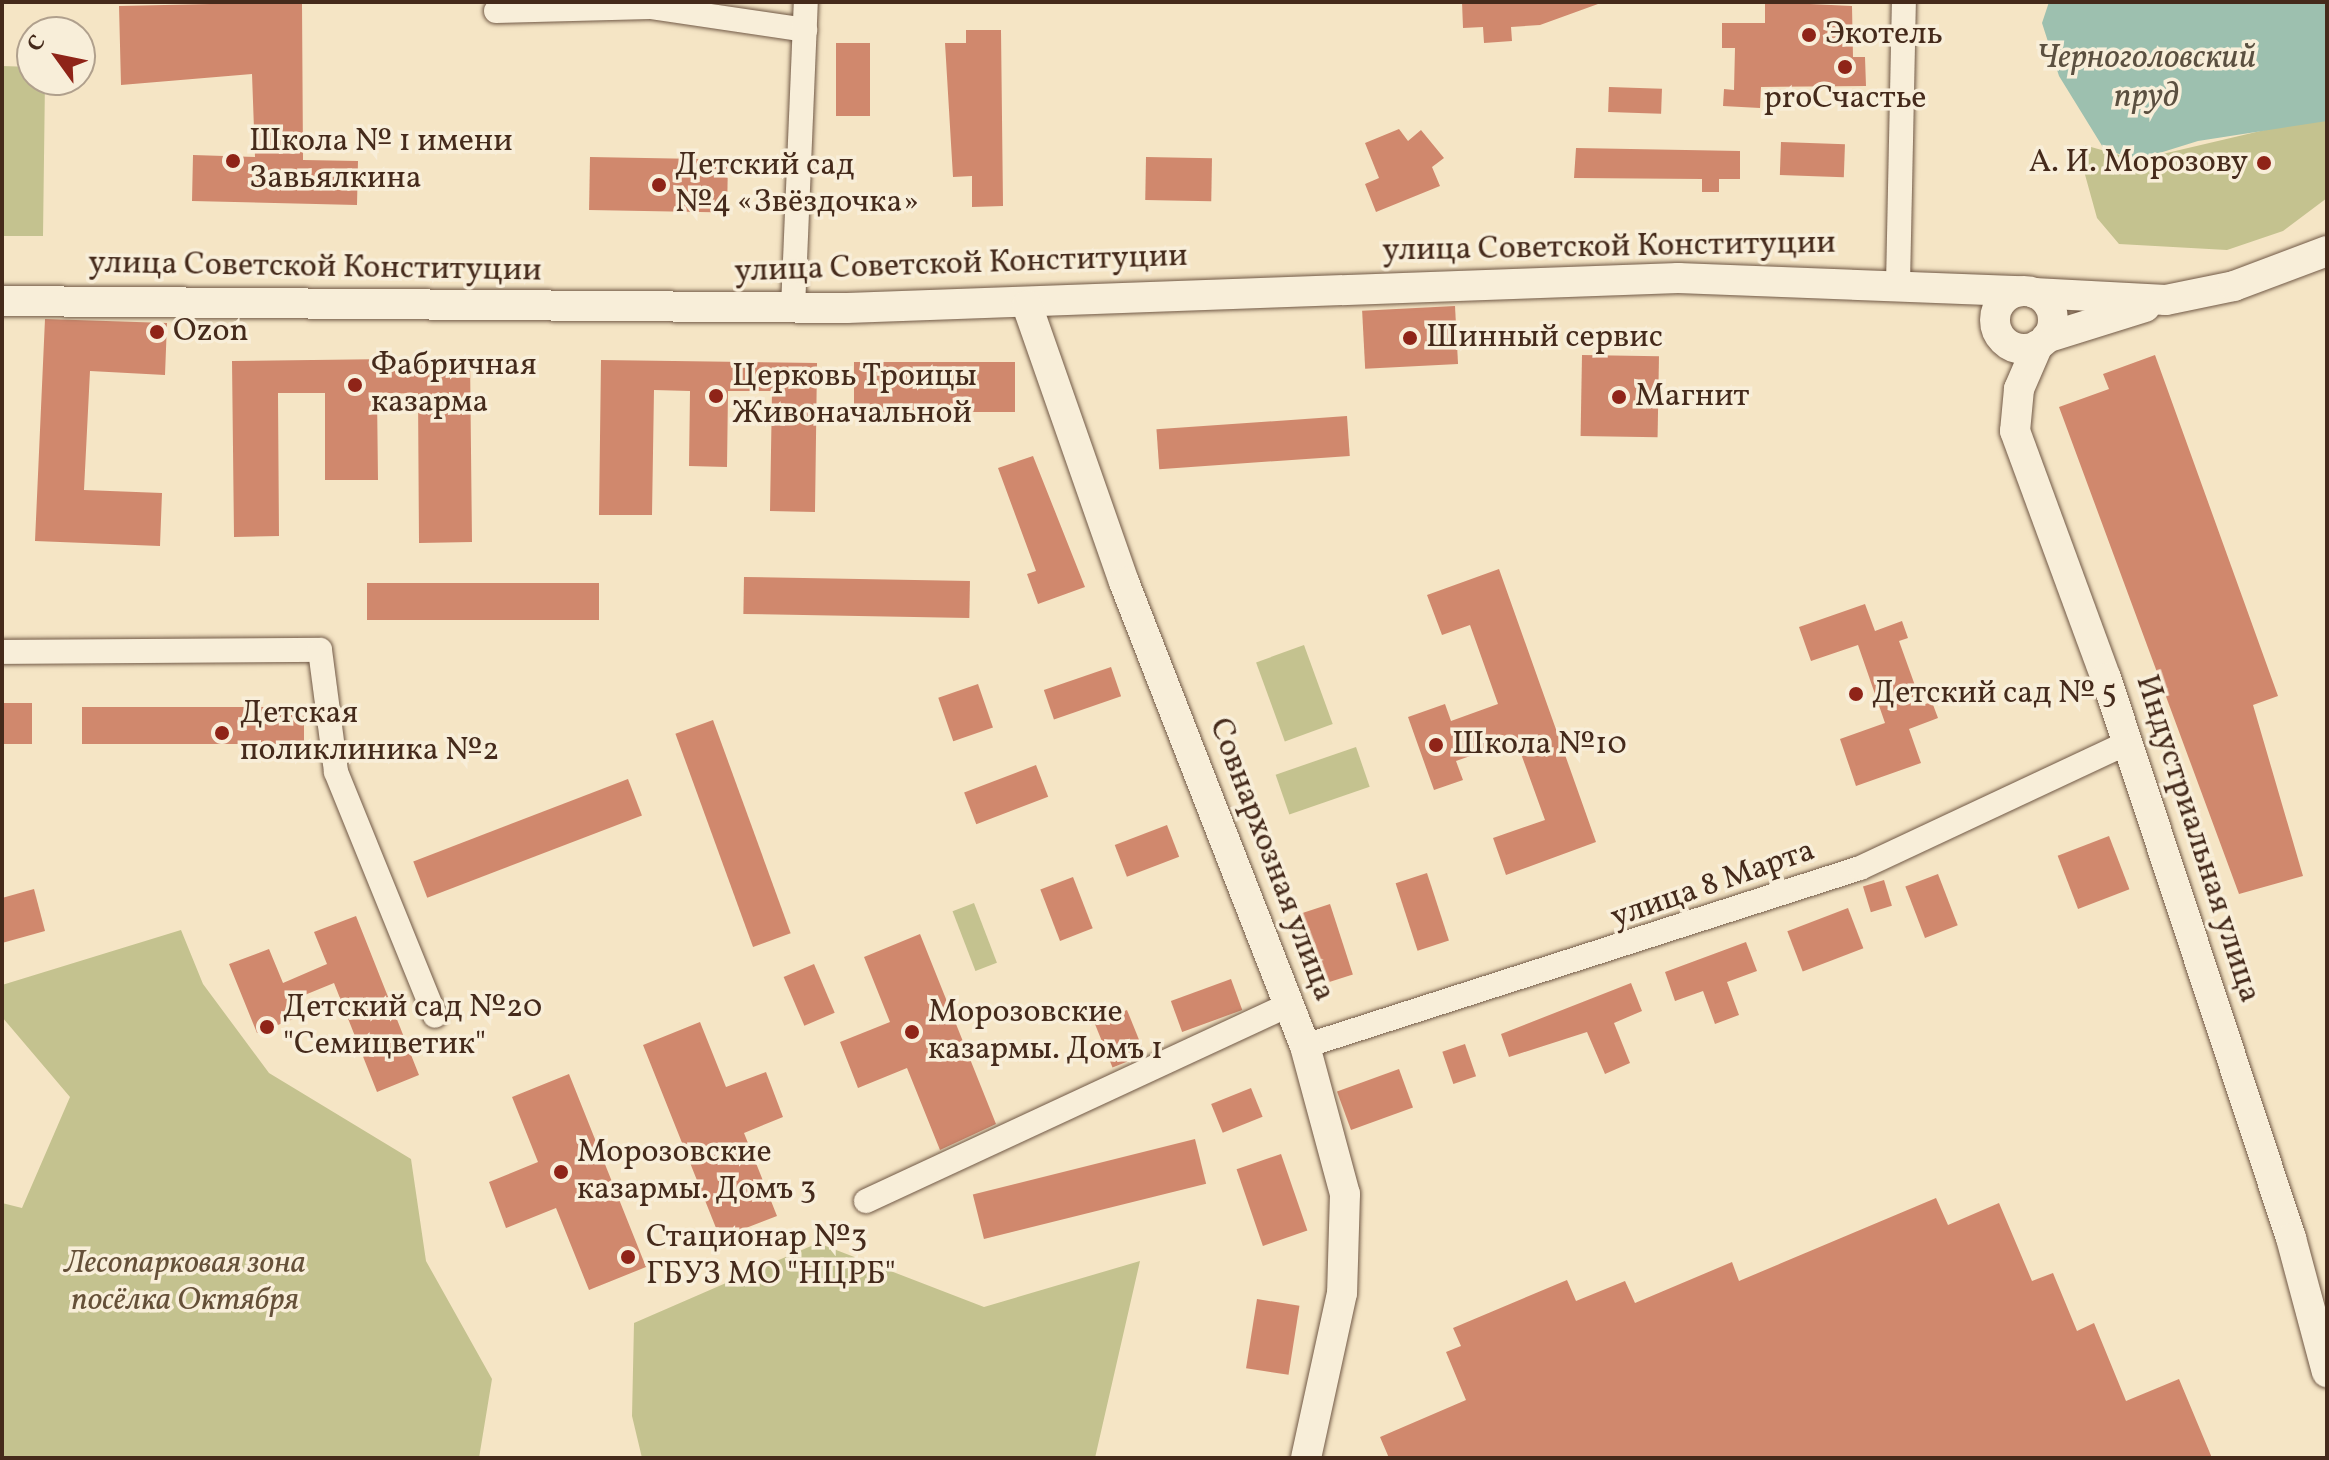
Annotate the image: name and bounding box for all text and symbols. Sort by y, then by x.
north arrow [16,16,96,96]
place label: Экотель [1825,16,1943,54]
marker: Экотель [1800,26,1818,44]
text: С [20,29,54,58]
water label: Черноголовский пруд [2036,38,2256,118]
marker: proСчастье [1836,58,1854,76]
place label: proСчастье [1763,80,1927,118]
place label: Школа № 1 имени Завьялкина [249,124,513,199]
place label: А. И. Морозову [2029,144,2248,182]
place label: Детский сад №4 «Звёздочка» [675,148,920,223]
marker: Школа № 1 имени Завьялкина [224,152,242,170]
marker: А. И. Морозову [2255,154,2273,172]
marker: Детский сад №4 «Звёздочка» [650,176,668,194]
street label: улица Советской Конституции [1382,225,1836,271]
street label: улица Советской Конституции [734,238,1188,292]
street label: улица Советской Конституции [88,245,542,291]
place label: Ozon [173,313,249,351]
place label: Шинный сервис [1426,319,1663,357]
marker: Ozon [148,323,166,341]
marker: Шинный сервис [1401,329,1419,347]
place label: Фабричная казарма [371,348,537,423]
place label: Церковь Троицы Живоначальной [732,359,978,434]
marker: Фабричная казарма [346,376,364,394]
place label: Магнит [1635,378,1750,416]
marker: Церковь Троицы Живоначальной [707,387,725,405]
marker: Магнит [1610,388,1628,406]
street label: Индустриальная улица [2126,670,2268,1008]
place label: Детский сад № 5 [1872,675,2117,713]
marker: Детский сад № 5 [1847,685,1865,703]
place label: Детская поликлиника №2 [240,696,500,771]
street label: Совнархозная улица [1199,713,1343,1007]
marker: Детская поликлиника №2 [211,722,233,744]
place label: Школа №10 [1452,726,1627,764]
marker: Школа №10 [1427,736,1445,754]
street label: улица 8 Марта [1606,832,1820,938]
place label: Детский сад №20 "Семицветик" [283,990,542,1065]
place label: Морозовские казармы. Домъ 1 [928,995,1163,1070]
marker: Детский сад №20 "Семицветик" [258,1018,276,1036]
marker: Морозовские казармы. Домъ 1 [903,1023,921,1041]
place label: Морозовские казармы. Домъ 3 [577,1135,816,1210]
marker: Морозовские казармы. Домъ 3 [552,1163,570,1181]
place label: Стационар №3 ГБУЗ МО "НЦРБ" [646,1220,896,1295]
park label: Лесопарковая зона посёлка Октября [64,1246,306,1321]
marker: Стационар №3 ГБУЗ МО "НЦРБ" [617,1246,639,1268]

